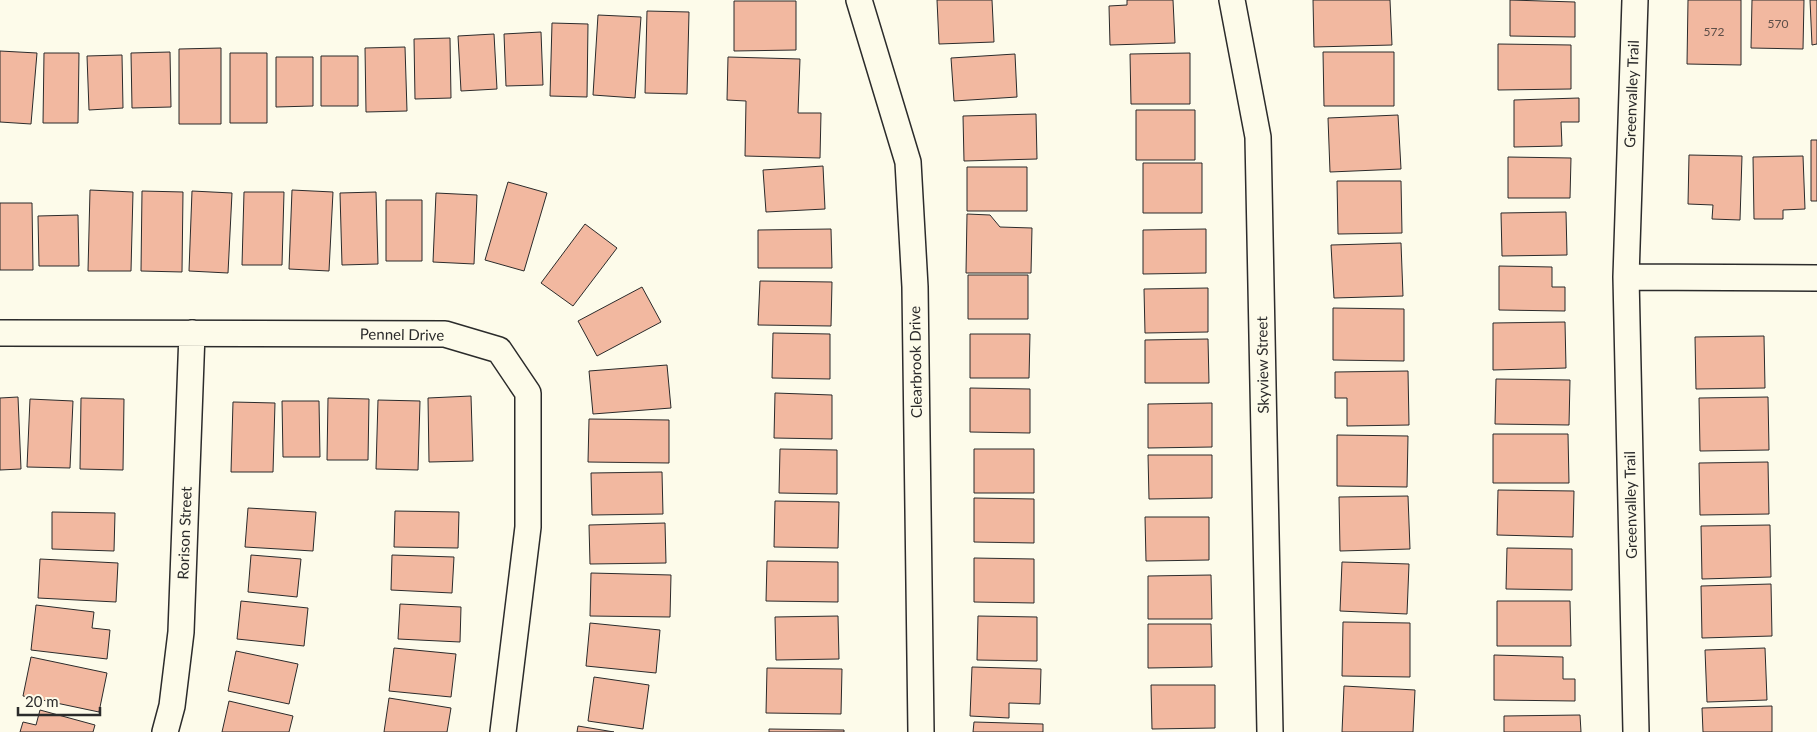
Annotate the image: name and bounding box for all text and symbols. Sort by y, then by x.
house number: 570 [1768,16,1788,31]
house number: 572 [1704,24,1724,39]
street label: Greenvalley Trail [1620,40,1642,148]
street label: Clearbrook Drive [905,306,925,418]
street label: Skyview Street [1252,316,1272,414]
street label: Pennel Drive [360,324,444,344]
street label: Greenvalley Trail [1620,451,1640,559]
street label: Rorison Street [173,485,195,580]
scale bar [18,684,100,716]
text: 20 m [25,692,59,710]

